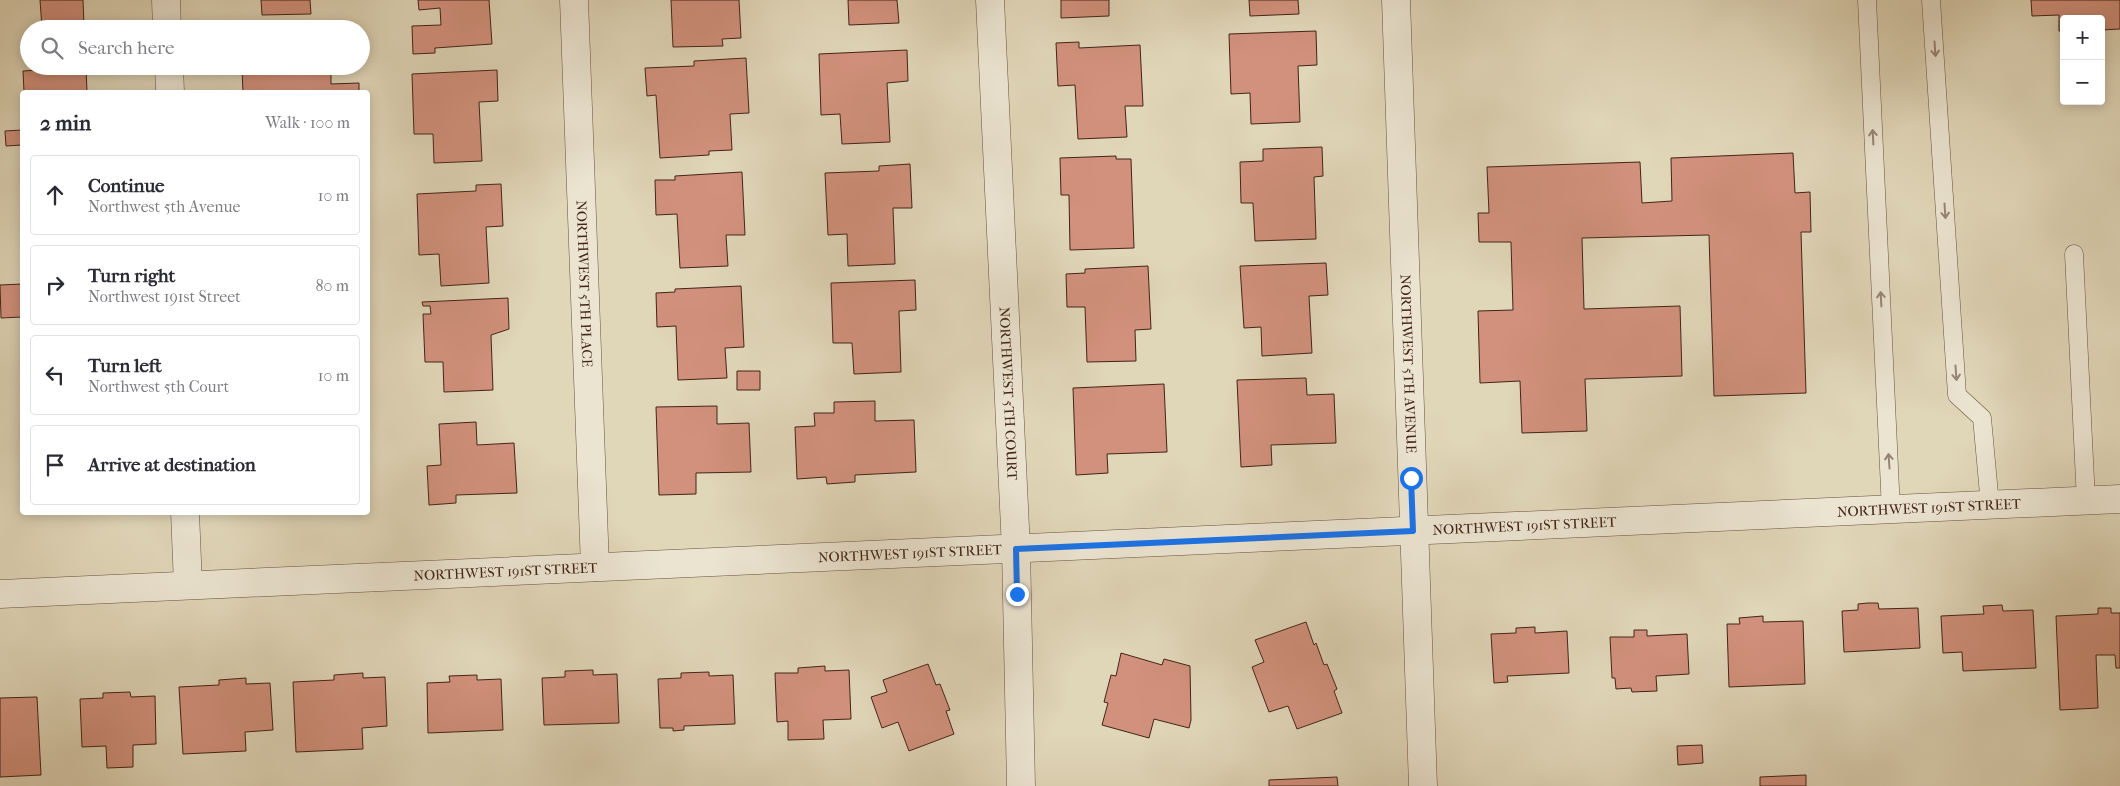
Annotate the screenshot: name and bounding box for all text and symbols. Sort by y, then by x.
map controls [2060,15,2105,105]
button: + [2060,15,2105,60]
search box [20,20,370,75]
icon: search [38,34,66,62]
text: Search here [78,37,174,59]
one-way arrow [1930,40,1939,56]
button: − [2060,60,2105,105]
text: 2 min [40,111,91,135]
text: Walk · 100 m [265,113,350,132]
one-way arrow [1869,129,1878,145]
text: Continue [88,175,164,197]
icon: ahead [41,181,69,209]
text: 10 m [318,186,349,205]
text: Northwest 5th Avenue [88,197,240,216]
street label: NORTHWEST 5TH PLACE [572,200,596,368]
one-way arrow [1941,203,1950,219]
text: Turn right [88,265,175,287]
icon: right [41,271,69,299]
street label: NORTHWEST 5TH AVENUE [1396,274,1420,454]
text: 80 m [315,276,349,295]
text: Northwest 191st Street [88,287,241,306]
one-way arrow [1877,291,1886,307]
street label: NORTHWEST 5TH COURT [996,306,1021,481]
text: Turn left [88,355,162,377]
icon: left [41,361,69,389]
one-way arrow [1951,365,1960,381]
text: 10 m [318,366,349,385]
text: Northwest 5th Court [88,377,229,396]
icon: arrive [41,451,69,479]
text: Arrive at destination [88,454,256,476]
one-way arrow [1885,454,1894,470]
route start [1400,467,1423,490]
street label: NORTHWEST 191ST STREET [1837,495,2022,521]
street label: NORTHWEST 191ST STREET [1432,514,1617,539]
street label: NORTHWEST 191ST STREET [818,541,1003,566]
street label: NORTHWEST 191ST STREET [413,559,598,584]
route end [1006,583,1029,606]

